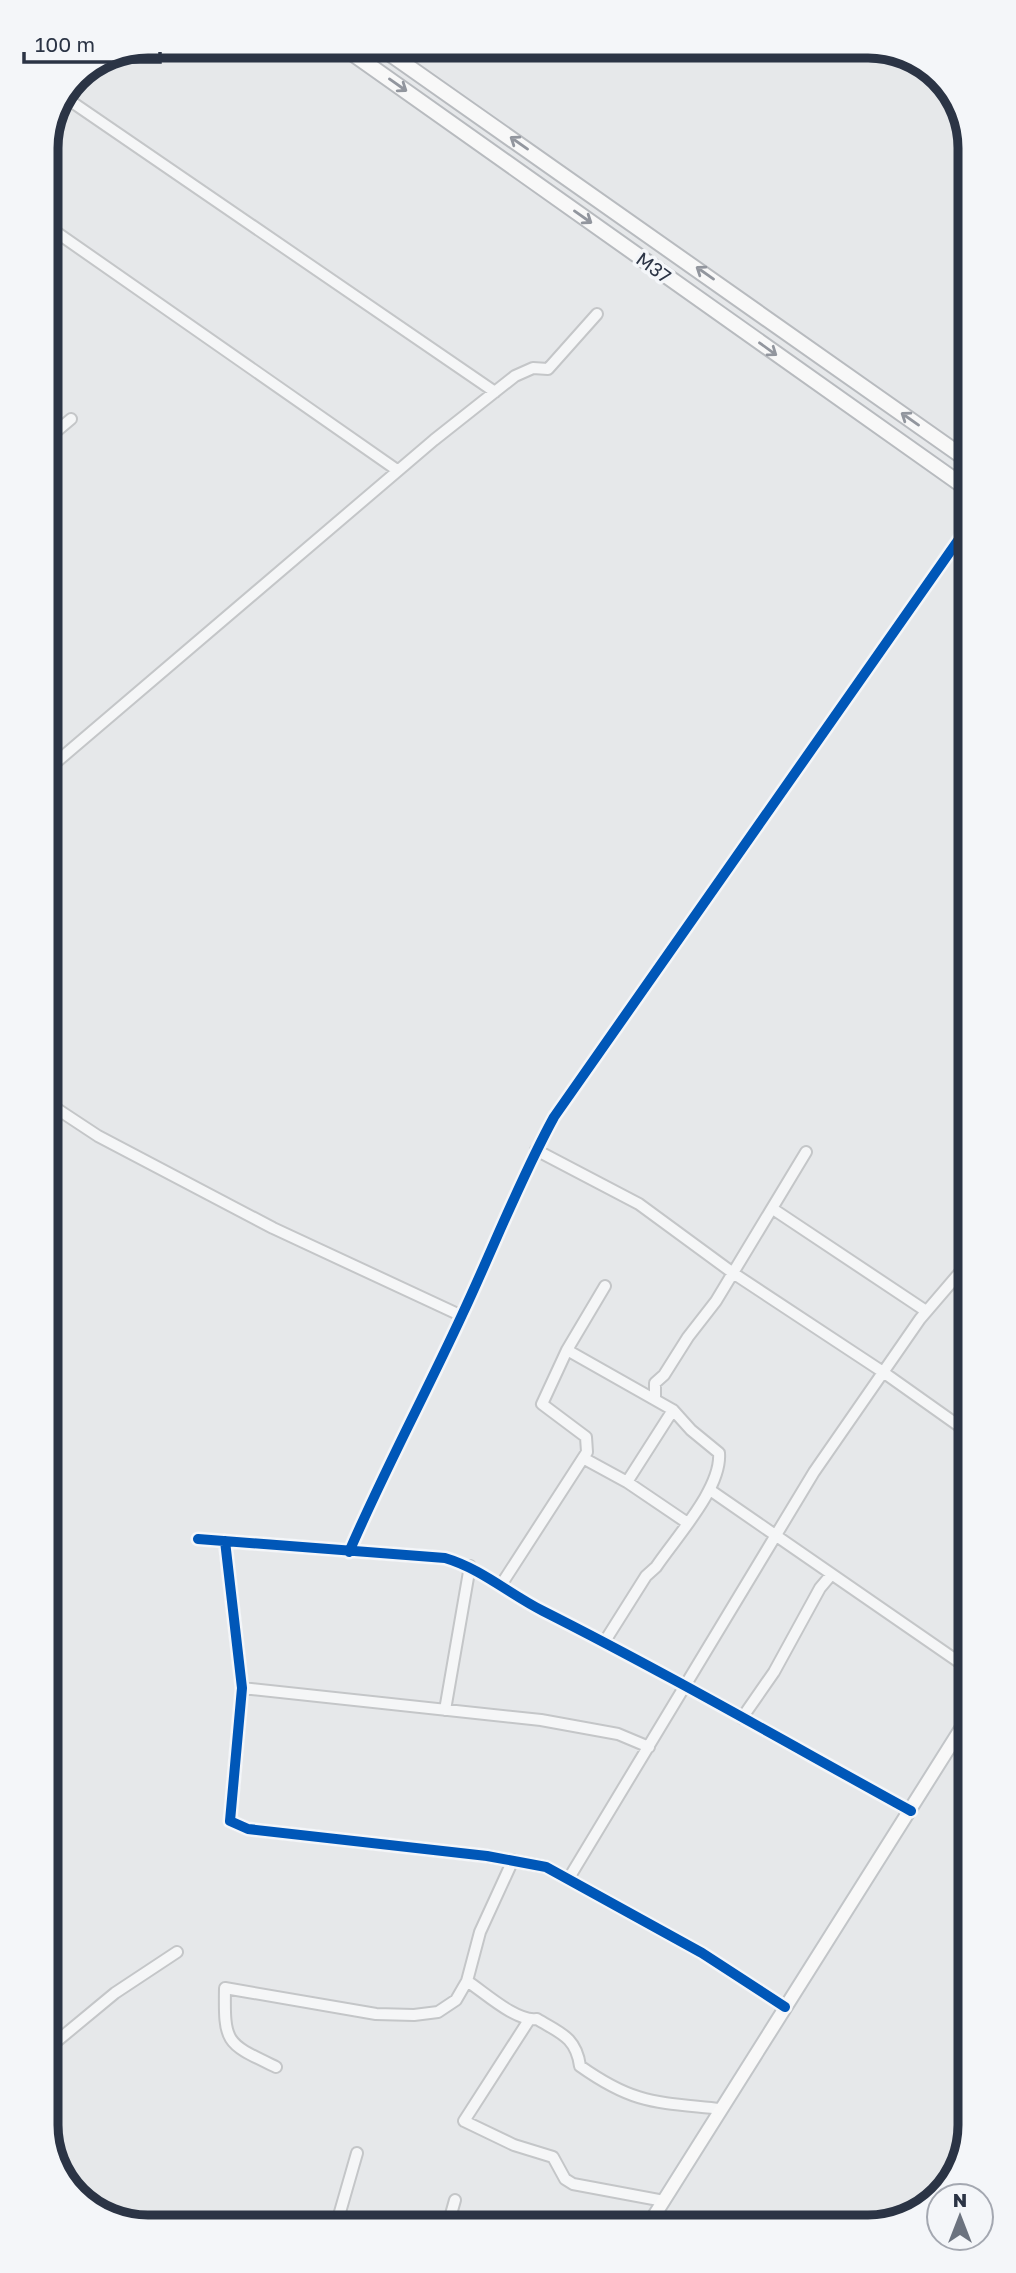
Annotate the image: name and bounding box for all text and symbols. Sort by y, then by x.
scale bar [24,21,161,65]
text: 100 m [35,31,95,57]
one-way arrow [388,78,407,92]
one-way arrow [509,136,529,150]
one-way arrow [573,210,592,224]
street label: M37 [632,247,676,287]
one-way arrow [696,266,715,280]
one-way arrow [758,342,777,356]
one-way arrow [901,412,920,426]
north arrow [925,2182,995,2252]
text: N [953,2188,967,2211]

